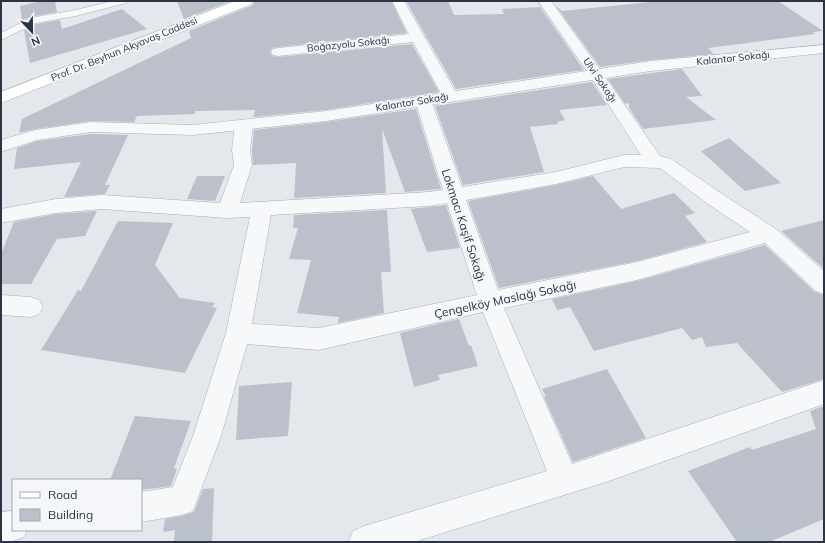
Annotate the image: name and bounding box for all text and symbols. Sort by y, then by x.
north arrow [12,12,52,52]
street label: Prof. Dr. Beyhun Akyavaş Caddesi [49,14,199,84]
text: N [29,33,42,49]
street label: Boğazyolu Sokağı [306,33,390,55]
street label: Kalantor Sokağı [696,48,770,68]
street label: Ulvi Sokağı [580,55,620,105]
street label: Kalantor Sokağı [375,90,449,114]
street label: Lokmacı Kaşif Sokağı [439,167,489,283]
street label: Çengelköy Maslağı Sokağı [433,277,577,321]
legend [12,479,142,531]
text: Road [48,487,77,502]
text: Building [48,507,93,522]

